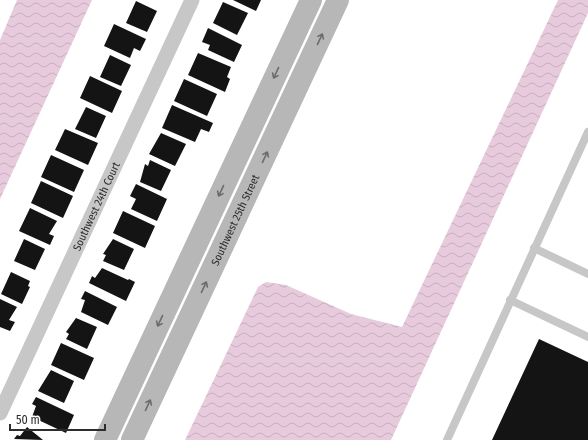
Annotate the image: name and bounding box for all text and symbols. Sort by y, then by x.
one-way arrow [317,33,324,45]
one-way arrow [272,67,279,79]
one-way arrow [262,151,269,163]
street label: Southwest 24th Court [70,160,123,253]
street label: Southwest 25th Street [209,172,263,268]
one-way arrow [217,185,224,197]
one-way arrow [201,281,208,293]
one-way arrow [156,315,163,327]
one-way arrow [145,399,152,411]
scale bar [10,406,105,432]
text: 50 m [16,413,40,427]

